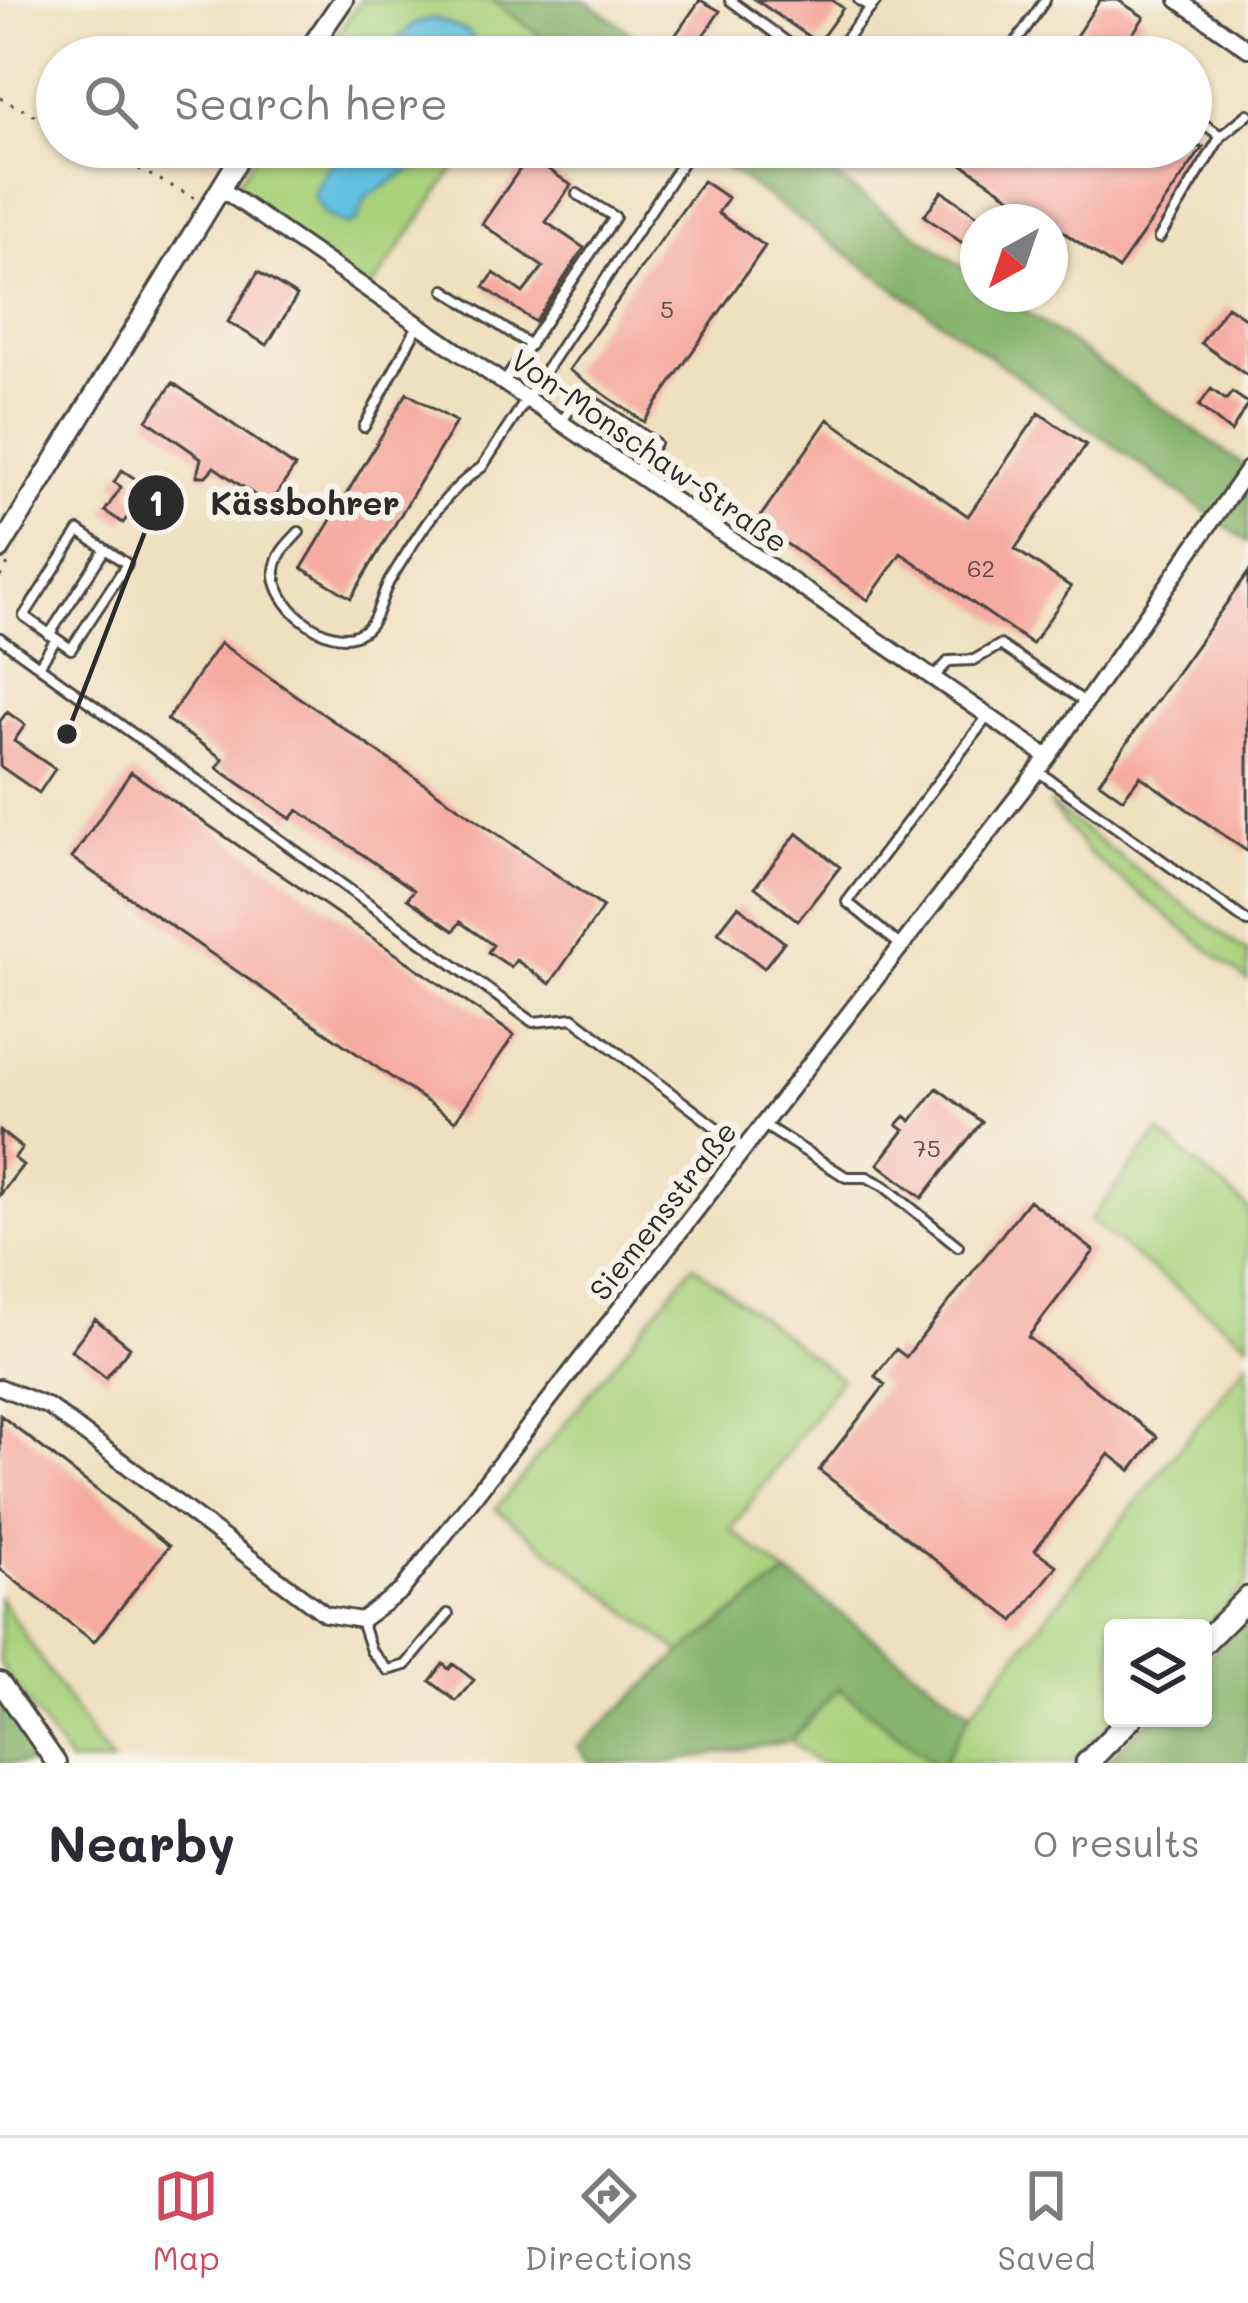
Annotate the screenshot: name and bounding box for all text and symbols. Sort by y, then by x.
search box [36,36,1212,168]
icon: search [78,69,144,135]
text: Search here [174,73,448,131]
north arrow [960,204,1068,312]
house number: 5 [660,293,674,324]
street label: Von-Monschaw-Straße [503,339,797,561]
callout: Kässbohrer [126,469,423,538]
text: 1 [148,478,164,525]
text: Kässbohrer [210,480,400,523]
house number: 62 [967,552,995,583]
street label: Siemensstraße [579,1112,745,1308]
house number: 75 [913,1132,941,1163]
map controls [1104,1619,1212,1727]
button: layers [1104,1619,1212,1727]
text: Nearby [48,1808,235,1875]
text: 0 results [1034,1816,1200,1867]
tab: Map [153,2163,220,2278]
tab: Directions [525,2163,692,2278]
tab: Saved [998,2163,1095,2278]

